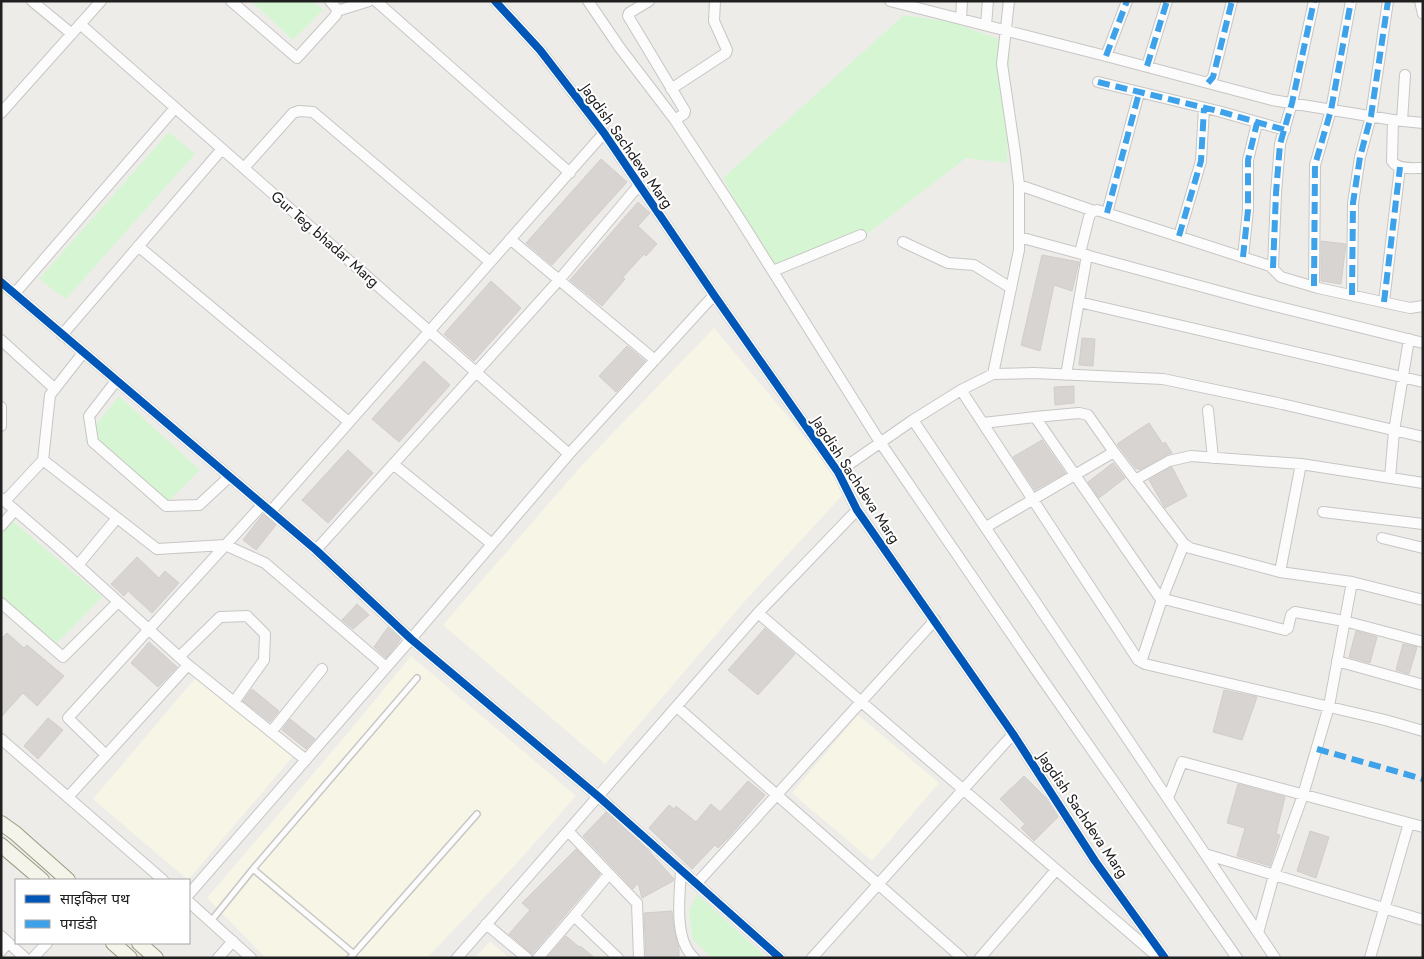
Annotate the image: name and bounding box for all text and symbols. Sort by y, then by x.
street label: Jagdish Sachdeva Marg [574,77,678,213]
street label: Gur Teg bhadar Marg [266,186,384,292]
street label: Jagdish Sachdeva Marg [805,410,906,548]
street label: Jagdish Sachdeva Marg [1031,746,1133,882]
legend [15,879,190,944]
text: साइकिल पथ [60,888,130,910]
text: पगडंडी [60,913,98,935]

